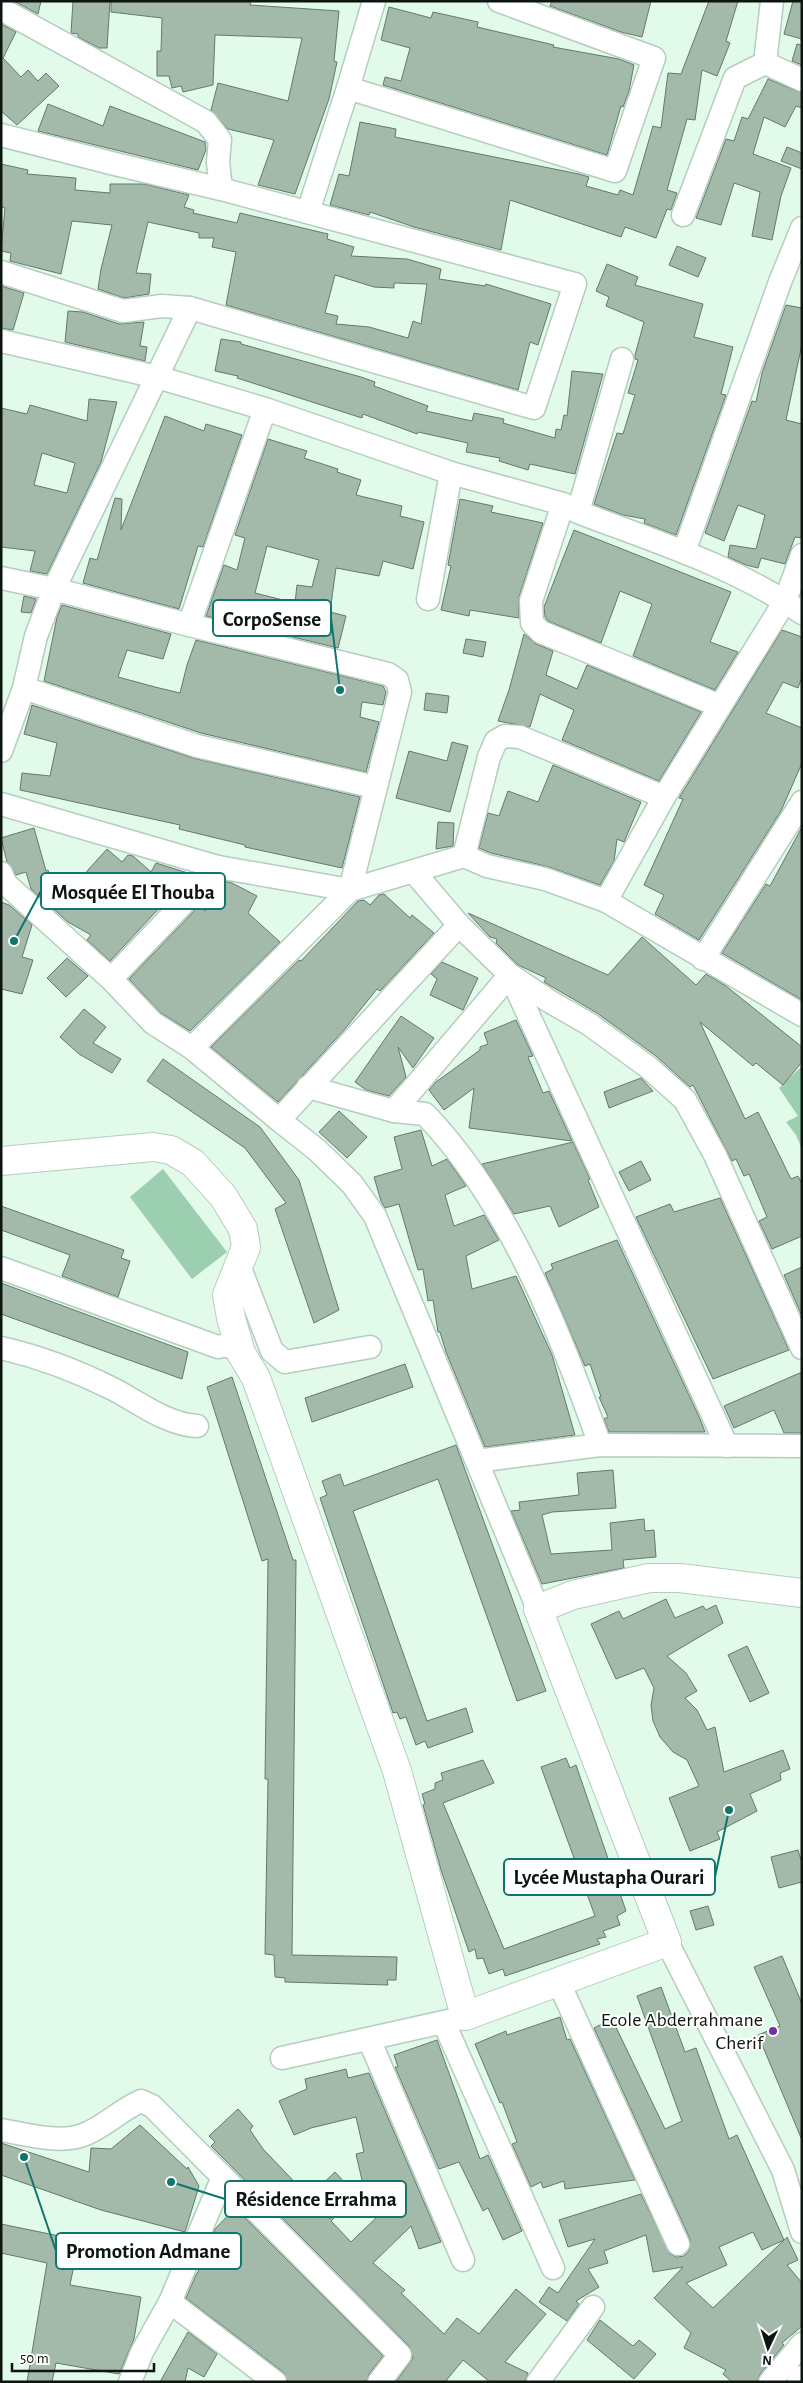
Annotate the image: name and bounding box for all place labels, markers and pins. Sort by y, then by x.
callout: CorpoSense [213,600,331,636]
callout: Mosquée El Thouba [41,873,225,909]
callout: Lycée Mustapha Ourari [504,1859,715,1895]
place label: Ecole Abderrahmane Cherif [601,2010,764,2053]
marker: Ecole Abderrahmane Cherif [767,2025,779,2037]
callout: Résidence Errahma [225,2181,406,2217]
callout: Promotion Admane [56,2233,241,2269]

